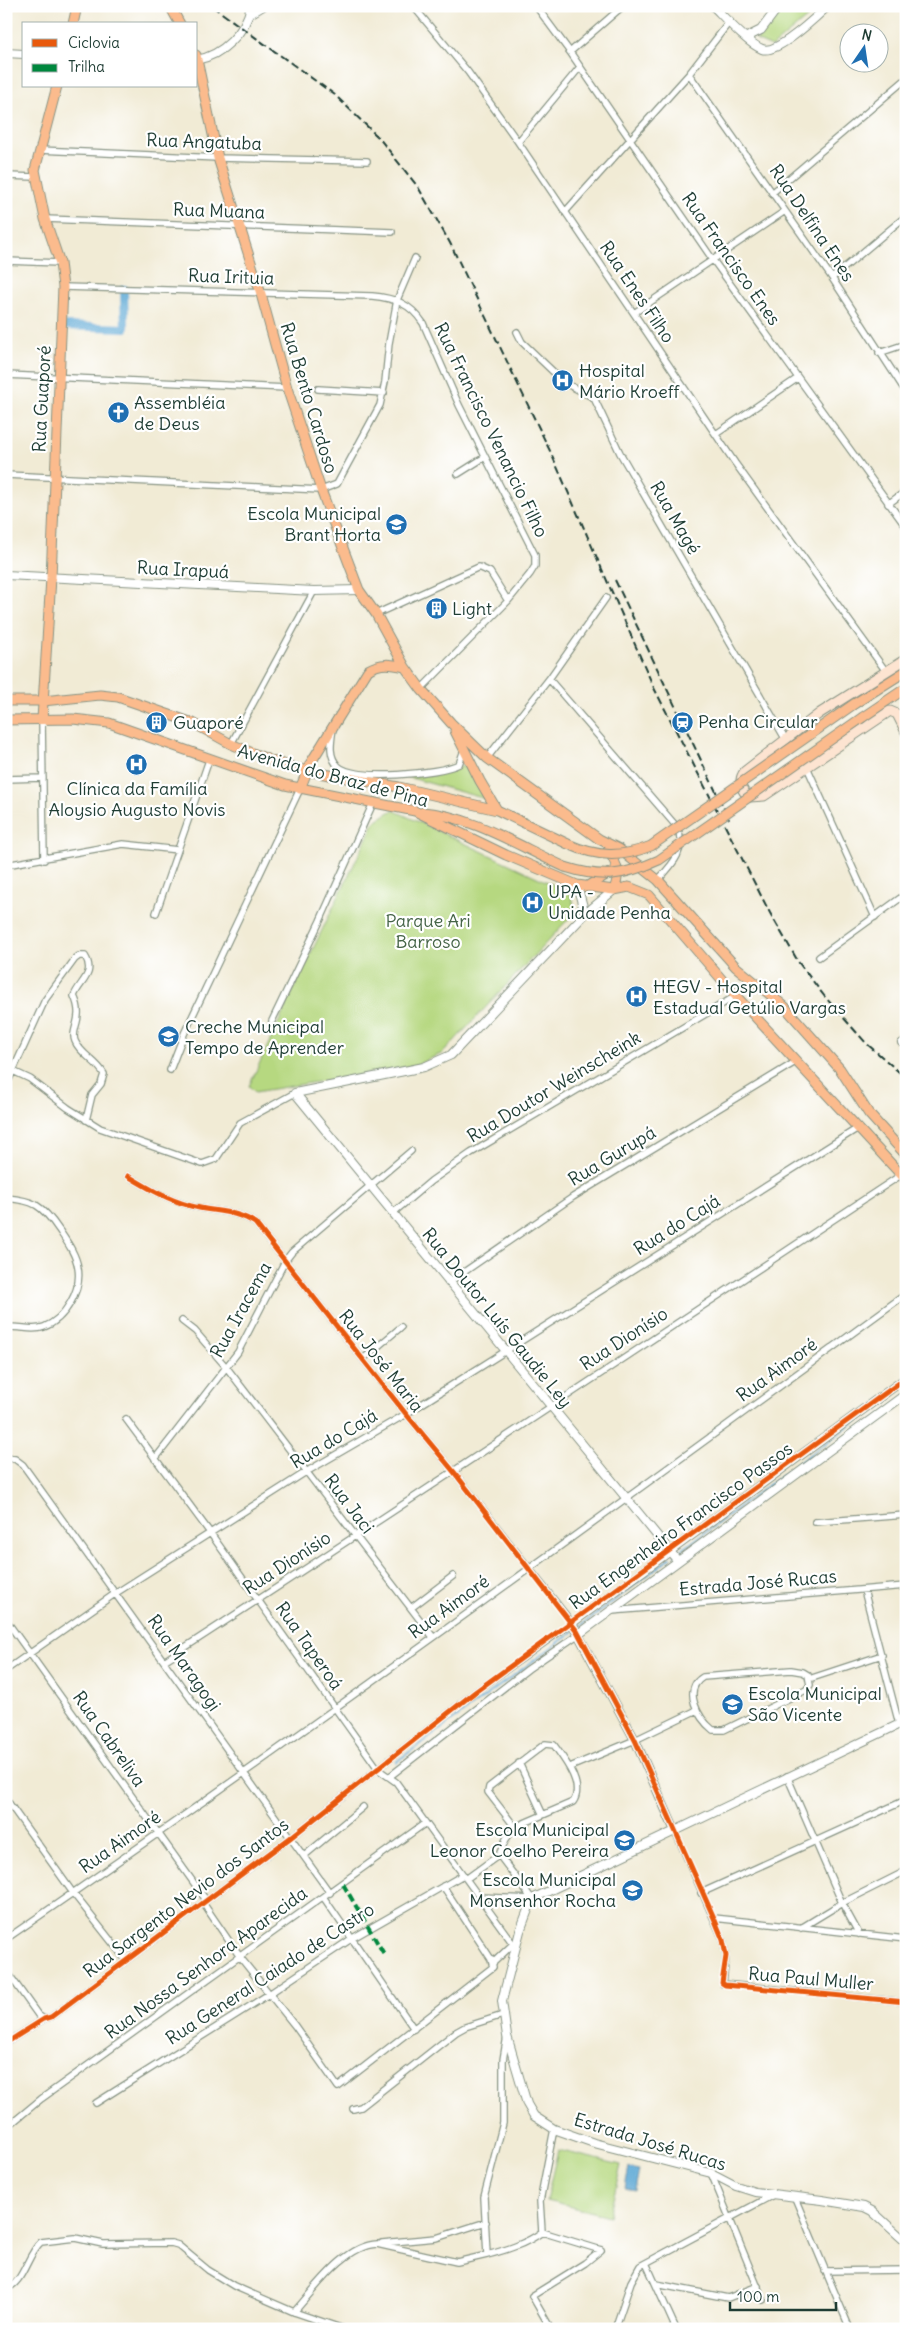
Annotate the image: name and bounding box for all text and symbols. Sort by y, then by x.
legend [22,22,198,88]
north arrow [840,22,890,72]
text: N [860,25,874,45]
text: Ciclovia [68,33,120,52]
text: Trilha [68,57,105,76]
street label: Rua Angatuba [146,128,262,155]
street label: Rua Delfina Enes [765,160,860,286]
street label: Rua Francisco Enes [677,188,786,330]
street label: Rua Muana [173,197,266,224]
street label: Rua Enes Filho [595,236,680,347]
street label: Rua Irituia [187,264,275,289]
street label: Rua Francisco Venancio Filho [429,319,554,541]
street label: Rua Bento Cardoso [276,320,343,476]
street label: Rua Guaporé [27,345,56,453]
place label: Hospital Mário Kroeff [579,359,681,403]
hospital icon: Hospital Mário Kroeff [551,369,575,393]
place label: Assembléia de Deus [134,391,225,435]
church icon: Assembléia de Deus [106,401,130,425]
street label: Rua Magé [645,477,706,558]
place label: Escola Municipal Brant Horta [247,502,381,546]
school or university icon: Escola Municipal Brant Horta [385,512,409,536]
street label: Rua Irapuá [136,556,230,583]
building icon: Light [424,597,448,621]
place label: Light [452,597,492,620]
station icon: Penha Circular [670,710,694,734]
place label: Penha Circular [698,710,818,733]
building icon: Guaporé [145,711,169,735]
place label: Guaporé [173,711,244,734]
street label: Avenida do Braz de Pina [235,739,431,812]
hospital icon: Clínica da Família Aloysio Augusto Novis [125,752,149,776]
place label: Clínica da Família Aloysio Augusto Novis [48,777,226,821]
place label: UPA - Unidade Penha [548,880,671,924]
hospital icon: UPA - Unidade Penha [520,890,544,914]
park label: Parque Ari Barroso [385,909,471,953]
place label: HEGV - Hospital Estadual Getúlio Vargas [653,975,846,1019]
hospital icon: HEGV - Hospital Estadual Getúlio Vargas [625,985,649,1009]
place label: Creche Municipal Tempo de Aprender [185,1015,345,1059]
school or university icon: Creche Municipal Tempo de Aprender [157,1025,181,1049]
street label: Rua Doutor Weinscheink [463,1026,645,1148]
street label: Rua Gurupá [564,1120,660,1191]
street label: Rua do Cajá [629,1189,724,1260]
street label: Rua Doutor Luís Gaudie Ley [417,1223,577,1413]
street label: Rua Iracema [205,1258,276,1362]
street label: Rua Dionísio [576,1302,672,1375]
street label: Rua José Maria [334,1305,429,1417]
street label: Rua Aimoré [732,1333,822,1407]
street label: Rua do Cajá [286,1404,381,1474]
street label: Rua Engenheiro Francisco Passos [565,1437,797,1614]
street label: Rua Jaci [319,1469,379,1538]
street label: Rua Dionísio [239,1526,335,1599]
street label: Estrada José Rucas [678,1564,838,1601]
street label: Rua Aimoré [404,1570,494,1644]
street label: Rua Taperoá [271,1597,348,1694]
street label: Rua Maragogi [143,1610,226,1715]
place label: Escola Municipal São Vicente [748,1682,882,1726]
street label: Rua Cabreliva [68,1686,151,1791]
school or university icon: Escola Municipal São Vicente [720,1692,744,1716]
street label: Rua Aimoré [74,1805,165,1878]
street label: Rua Sargento Nevio dos Santos [78,1813,293,1982]
place label: Escola Municipal Leonor Coelho Pereira [430,1818,609,1862]
school or university icon: Escola Municipal Leonor Coelho Pereira [613,1828,637,1852]
place label: Escola Municipal Monsenhor Rocha [469,1868,616,1912]
school or university icon: Escola Municipal Monsenhor Rocha [620,1878,644,1902]
street label: Rua Nossa Senhora Aparecida [100,1881,311,2044]
street label: Rua General Caiado de Castro [161,1897,378,2050]
street label: Rua Paul Muller [747,1962,875,1995]
street label: Estrada José Rucas [571,2107,729,2176]
scale bar [730,2280,836,2312]
text: 100 m [737,2287,779,2306]

